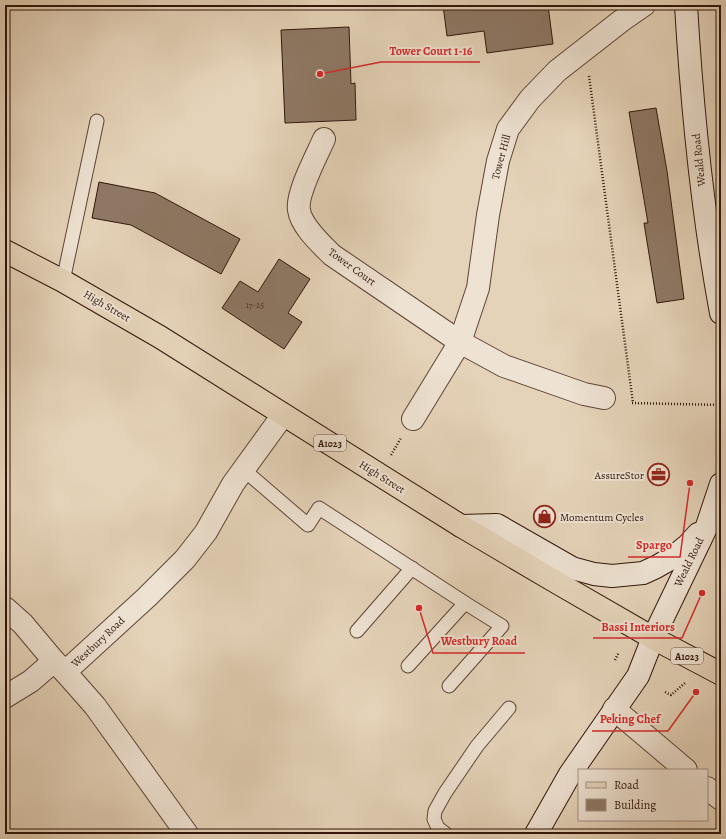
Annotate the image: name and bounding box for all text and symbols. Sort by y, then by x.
callout: Tower Court 1-16 [381,38,480,62]
text: Tower Court 1-16 [390,43,473,59]
street label: Tower Hill [488,132,514,181]
street label: Weald Road [689,133,709,188]
street label: Tower Court [325,245,379,290]
street label: High Street [81,287,134,326]
house number: 17-25 [246,299,264,311]
road number: A1023 [314,435,346,451]
street label: High Street [356,457,408,497]
office icon: AssureStor [646,462,672,488]
place label: AssureStor [594,468,644,483]
shop icon: Momentum Cycles [531,504,557,530]
place label: Momentum Cycles [560,510,644,525]
callout: Spargo [628,533,680,557]
street label: Weald Road [670,535,707,590]
text: Spargo [636,537,672,553]
street label: Westbury Road [67,613,128,671]
callout: Bassi Interiors [593,614,682,638]
text: Bassi Interiors [601,619,675,635]
callout: Westbury Road [433,629,525,653]
text: Westbury Road [440,633,518,649]
road number: A1023 [671,648,703,664]
callout: Peking Chef [592,707,668,731]
text: Peking Chef [600,711,662,727]
legend [578,769,708,821]
text: Road [614,777,640,793]
text: Building [614,797,656,813]

